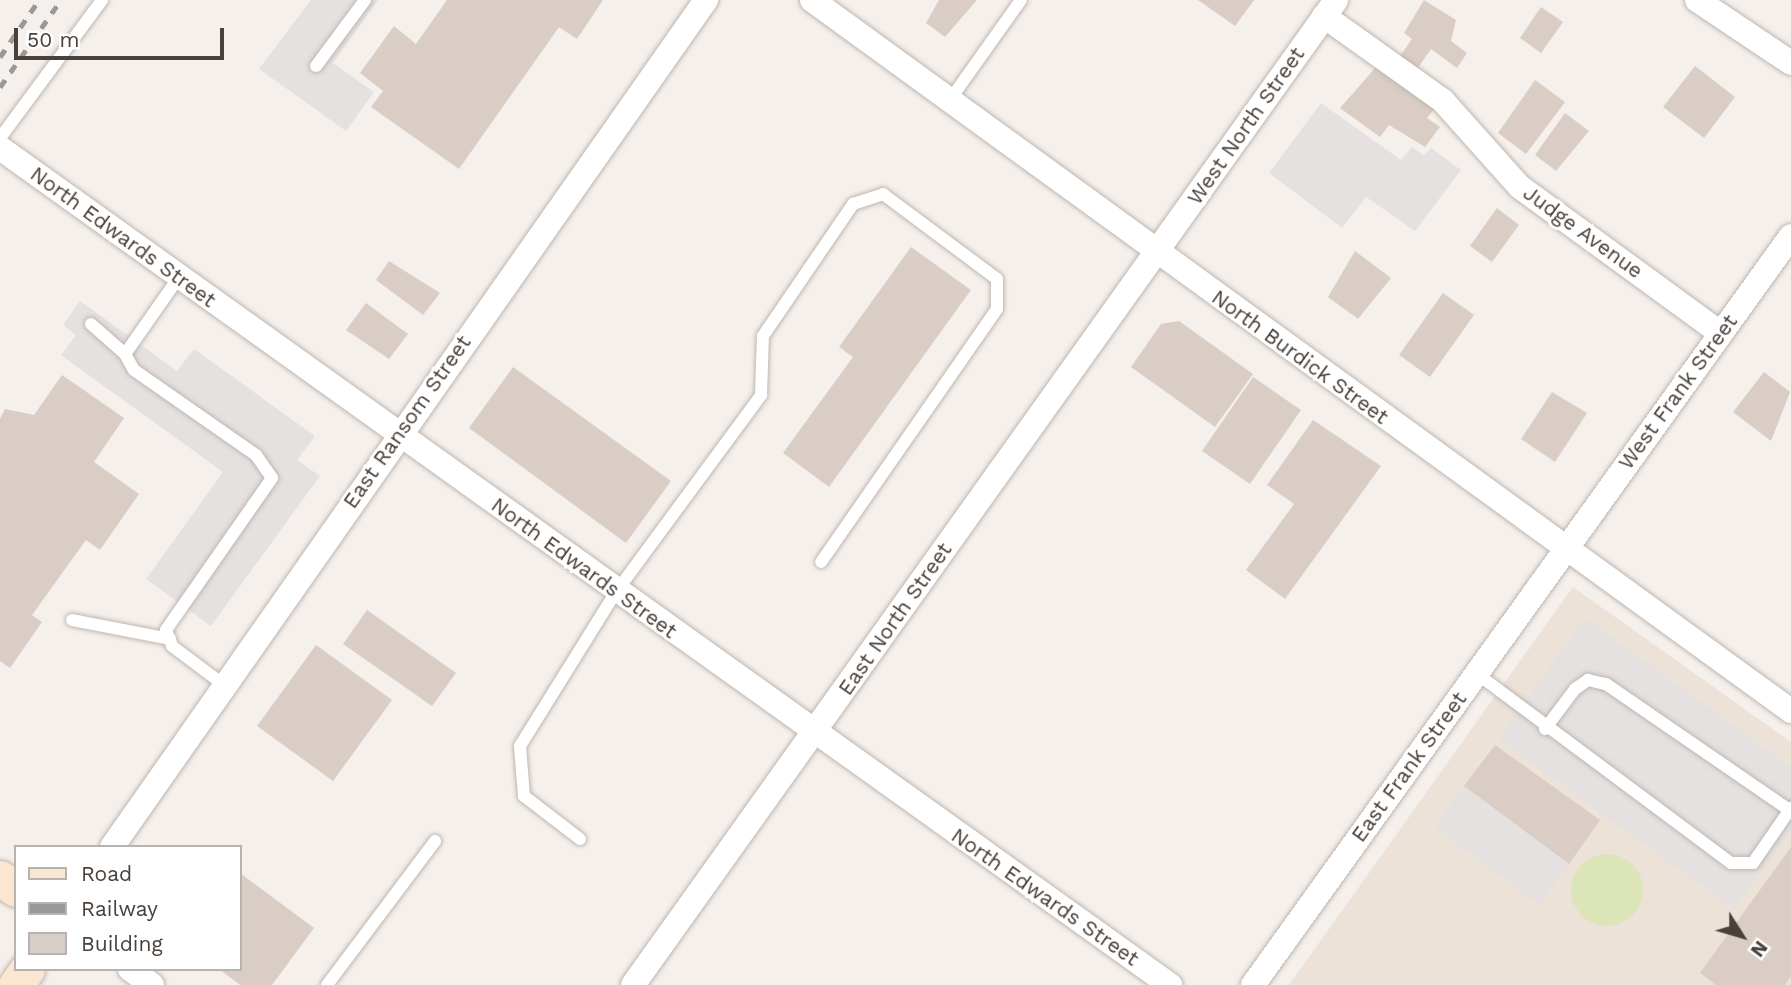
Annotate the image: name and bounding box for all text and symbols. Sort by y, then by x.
scale bar [18,14,228,58]
text: 50 m [27,27,79,52]
street label: West North Street [1182,42,1310,210]
street label: North Edwards Street [25,161,221,313]
street label: Judge Avenue [1518,180,1648,284]
street label: North Burdick Street [1207,284,1393,430]
street label: West Frank Street [1613,309,1743,475]
street label: East Ransom Street [338,331,476,513]
street label: North Edwards Street [486,492,682,644]
street label: East North Street [833,538,957,700]
street label: East Frank Street [1346,687,1472,847]
street label: North Edwards Street [946,823,1144,971]
legend [14,845,242,971]
text: Road [81,861,132,886]
text: Railway [81,896,158,921]
north arrow [1707,901,1777,971]
text: Building [81,931,163,956]
text: N [1746,936,1773,961]

